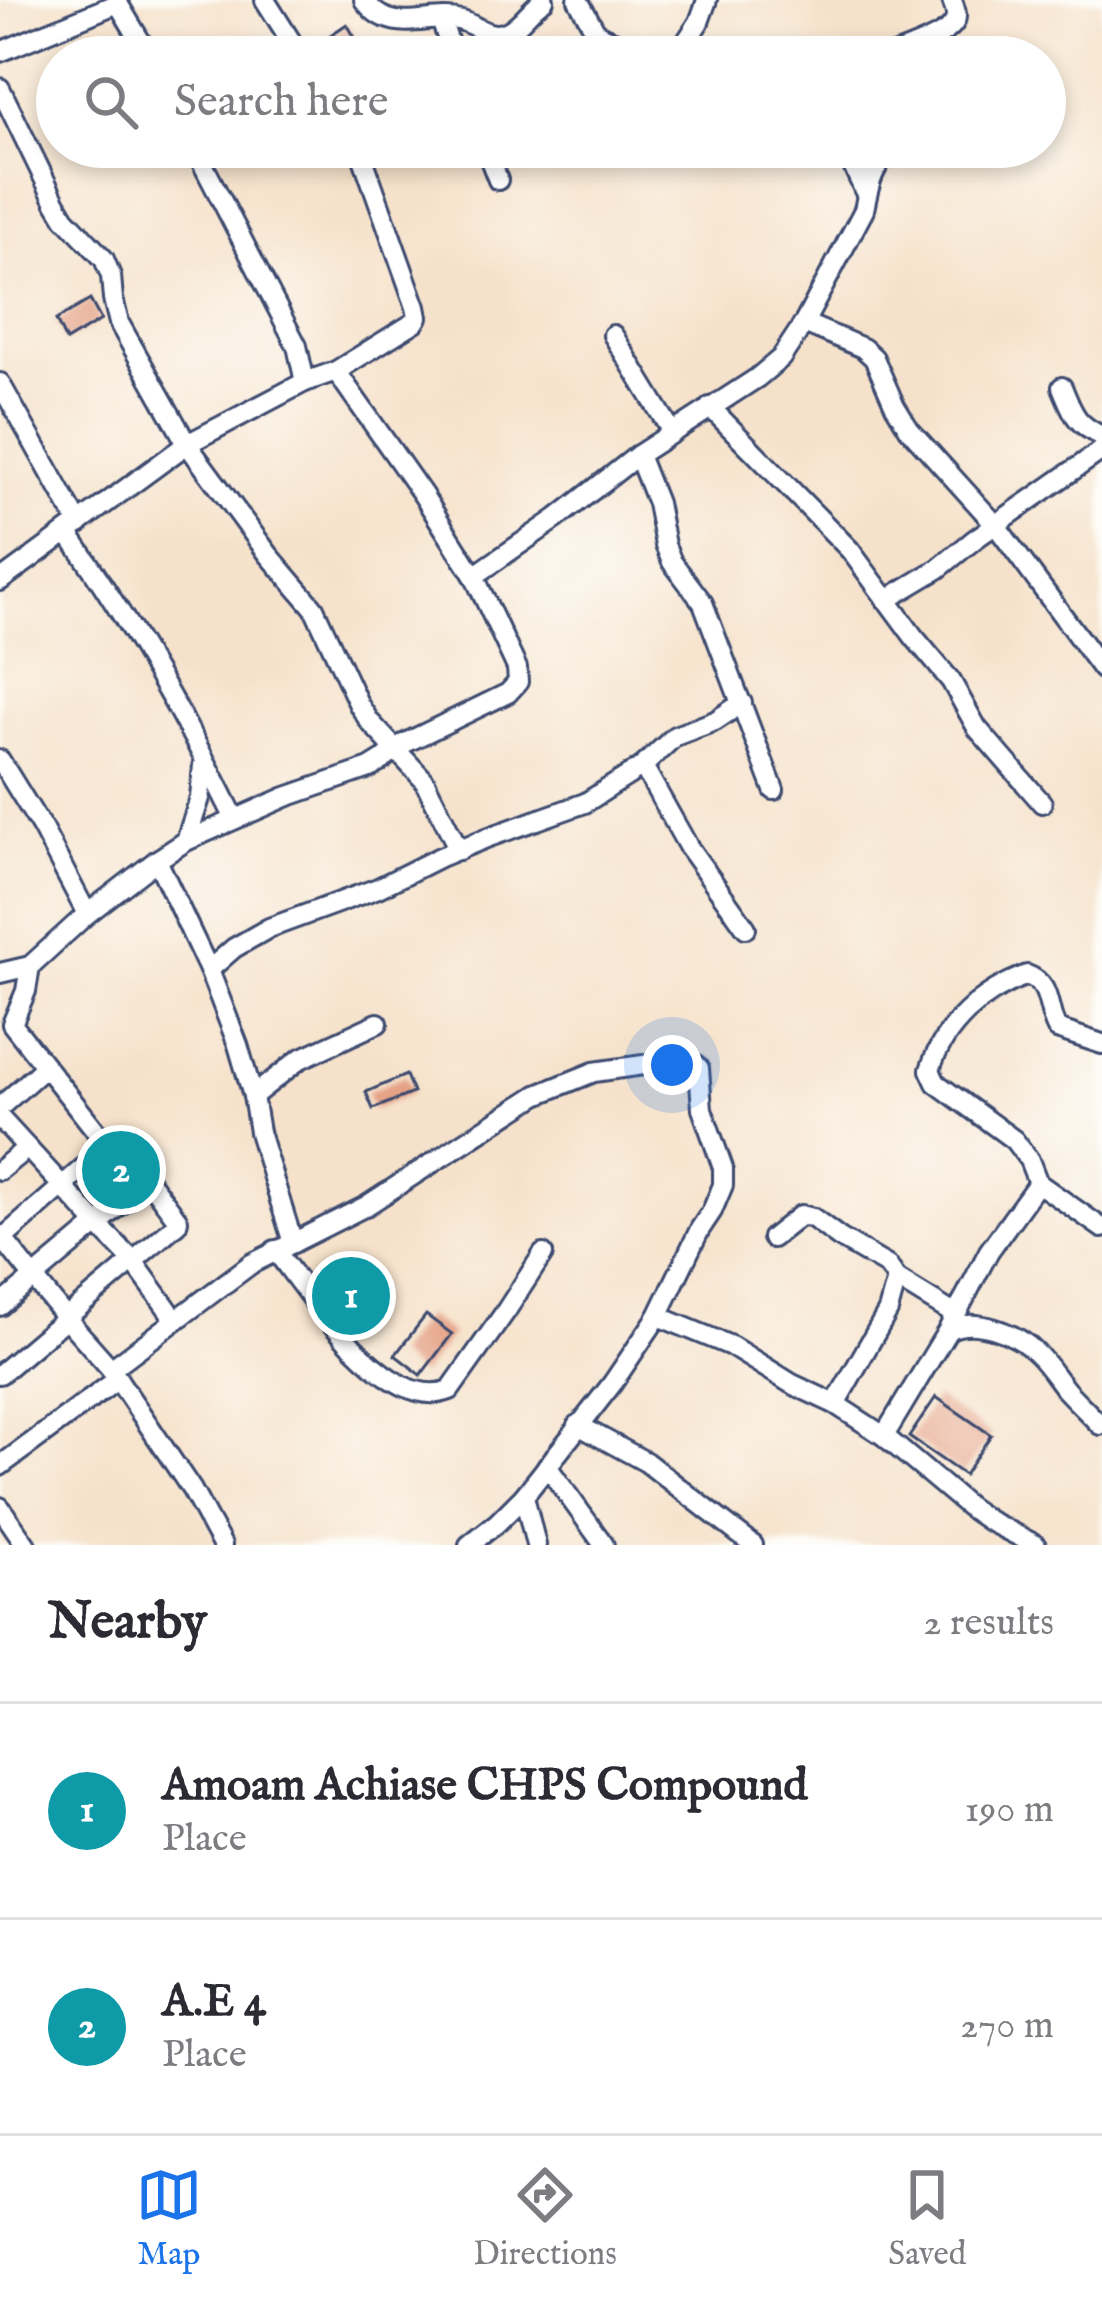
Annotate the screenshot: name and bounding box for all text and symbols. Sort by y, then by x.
search box [36,36,1066,168]
icon: search [78,69,144,135]
text: Search here [174,74,388,131]
your location [642,1035,702,1095]
pin: 2 [82,1125,160,1215]
pin: 1 [312,1251,390,1341]
text: Nearby [48,1591,207,1656]
text: 2 results [923,1599,1054,1648]
text: Amoam Achiase CHPS Compound [162,1758,807,1815]
text: 1 [80,1786,94,1835]
text: 190 m [965,1786,1054,1835]
text: Place [162,1815,247,1864]
text: A.E 4 [162,1974,266,2031]
text: 2 [78,2002,96,2051]
text: 270 m [960,2002,1054,2051]
text: Place [162,2031,247,2080]
tab: Map [136,2162,202,2276]
tab: Directions [473,2162,617,2276]
tab: Saved [888,2162,966,2276]

